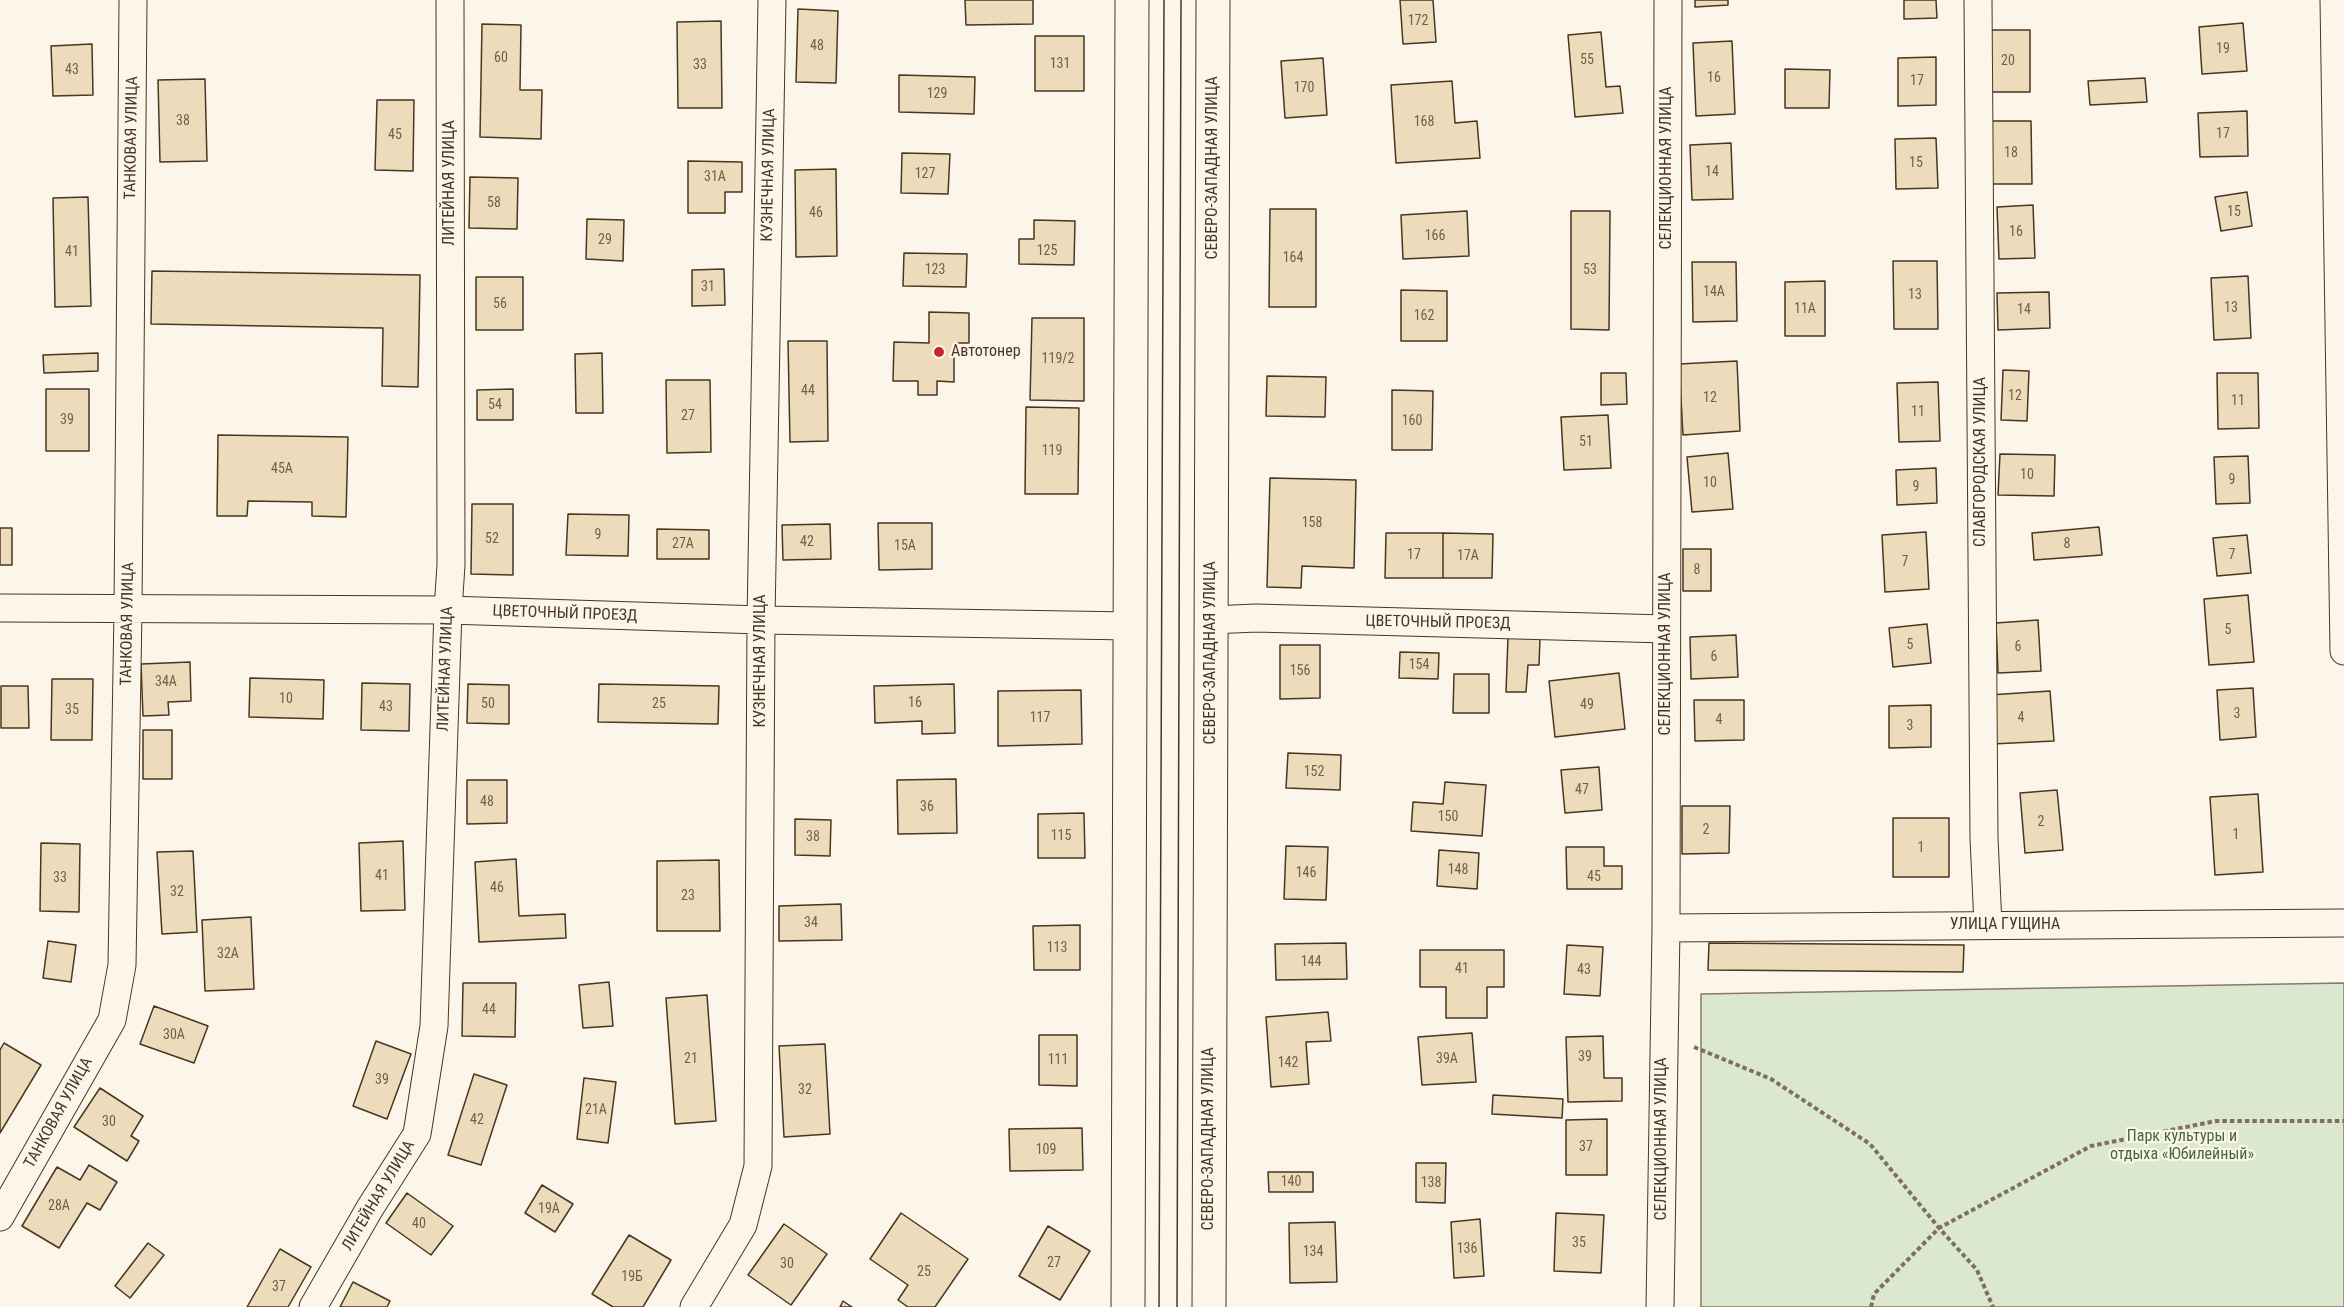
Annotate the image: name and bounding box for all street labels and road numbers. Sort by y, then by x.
street label: ТАНКОВАЯ УЛИЦА [121,76,143,200]
street label: СЕВЕРО-ЗАПАДНАЯ УЛИЦА [1203,76,1223,260]
street label: СЕЛЕКЦИОННАЯ УЛИЦА [1657,86,1677,250]
street label: КУЗНЕЧНАЯ УЛИЦА [758,108,780,242]
street label: ЛИТЕЙНАЯ УЛИЦА [440,120,460,246]
street label: СЛАВГОРОДСКАЯ УЛИЦА [1971,377,1991,547]
street label: СЕВЕРО-ЗАПАДНАЯ УЛИЦА [1201,561,1221,745]
street label: ТАНКОВАЯ УЛИЦА [117,562,139,686]
street label: СЕЛЕКЦИОННАЯ УЛИЦА [1656,572,1676,736]
street label: КУЗНЕЧНАЯ УЛИЦА [751,594,771,728]
street label: ЦВЕТОЧНЫЙ ПРОЕЗД [492,602,638,626]
street label: ЛИТЕЙНАЯ УЛИЦА [434,606,458,732]
street label: ЦВЕТОЧНЫЙ ПРОЕЗД [1365,612,1511,634]
street label: УЛИЦА ГУЩИНА [1950,915,2060,935]
street label: СЕВЕРО-ЗАПАДНАЯ УЛИЦА [1199,1047,1219,1231]
street label: ТАНКОВАЯ УЛИЦА [21,1054,97,1172]
street label: СЕЛЕКЦИОННАЯ УЛИЦА [1652,1057,1672,1221]
street label: ЛИТЕЙНАЯ УЛИЦА [338,1137,420,1255]

